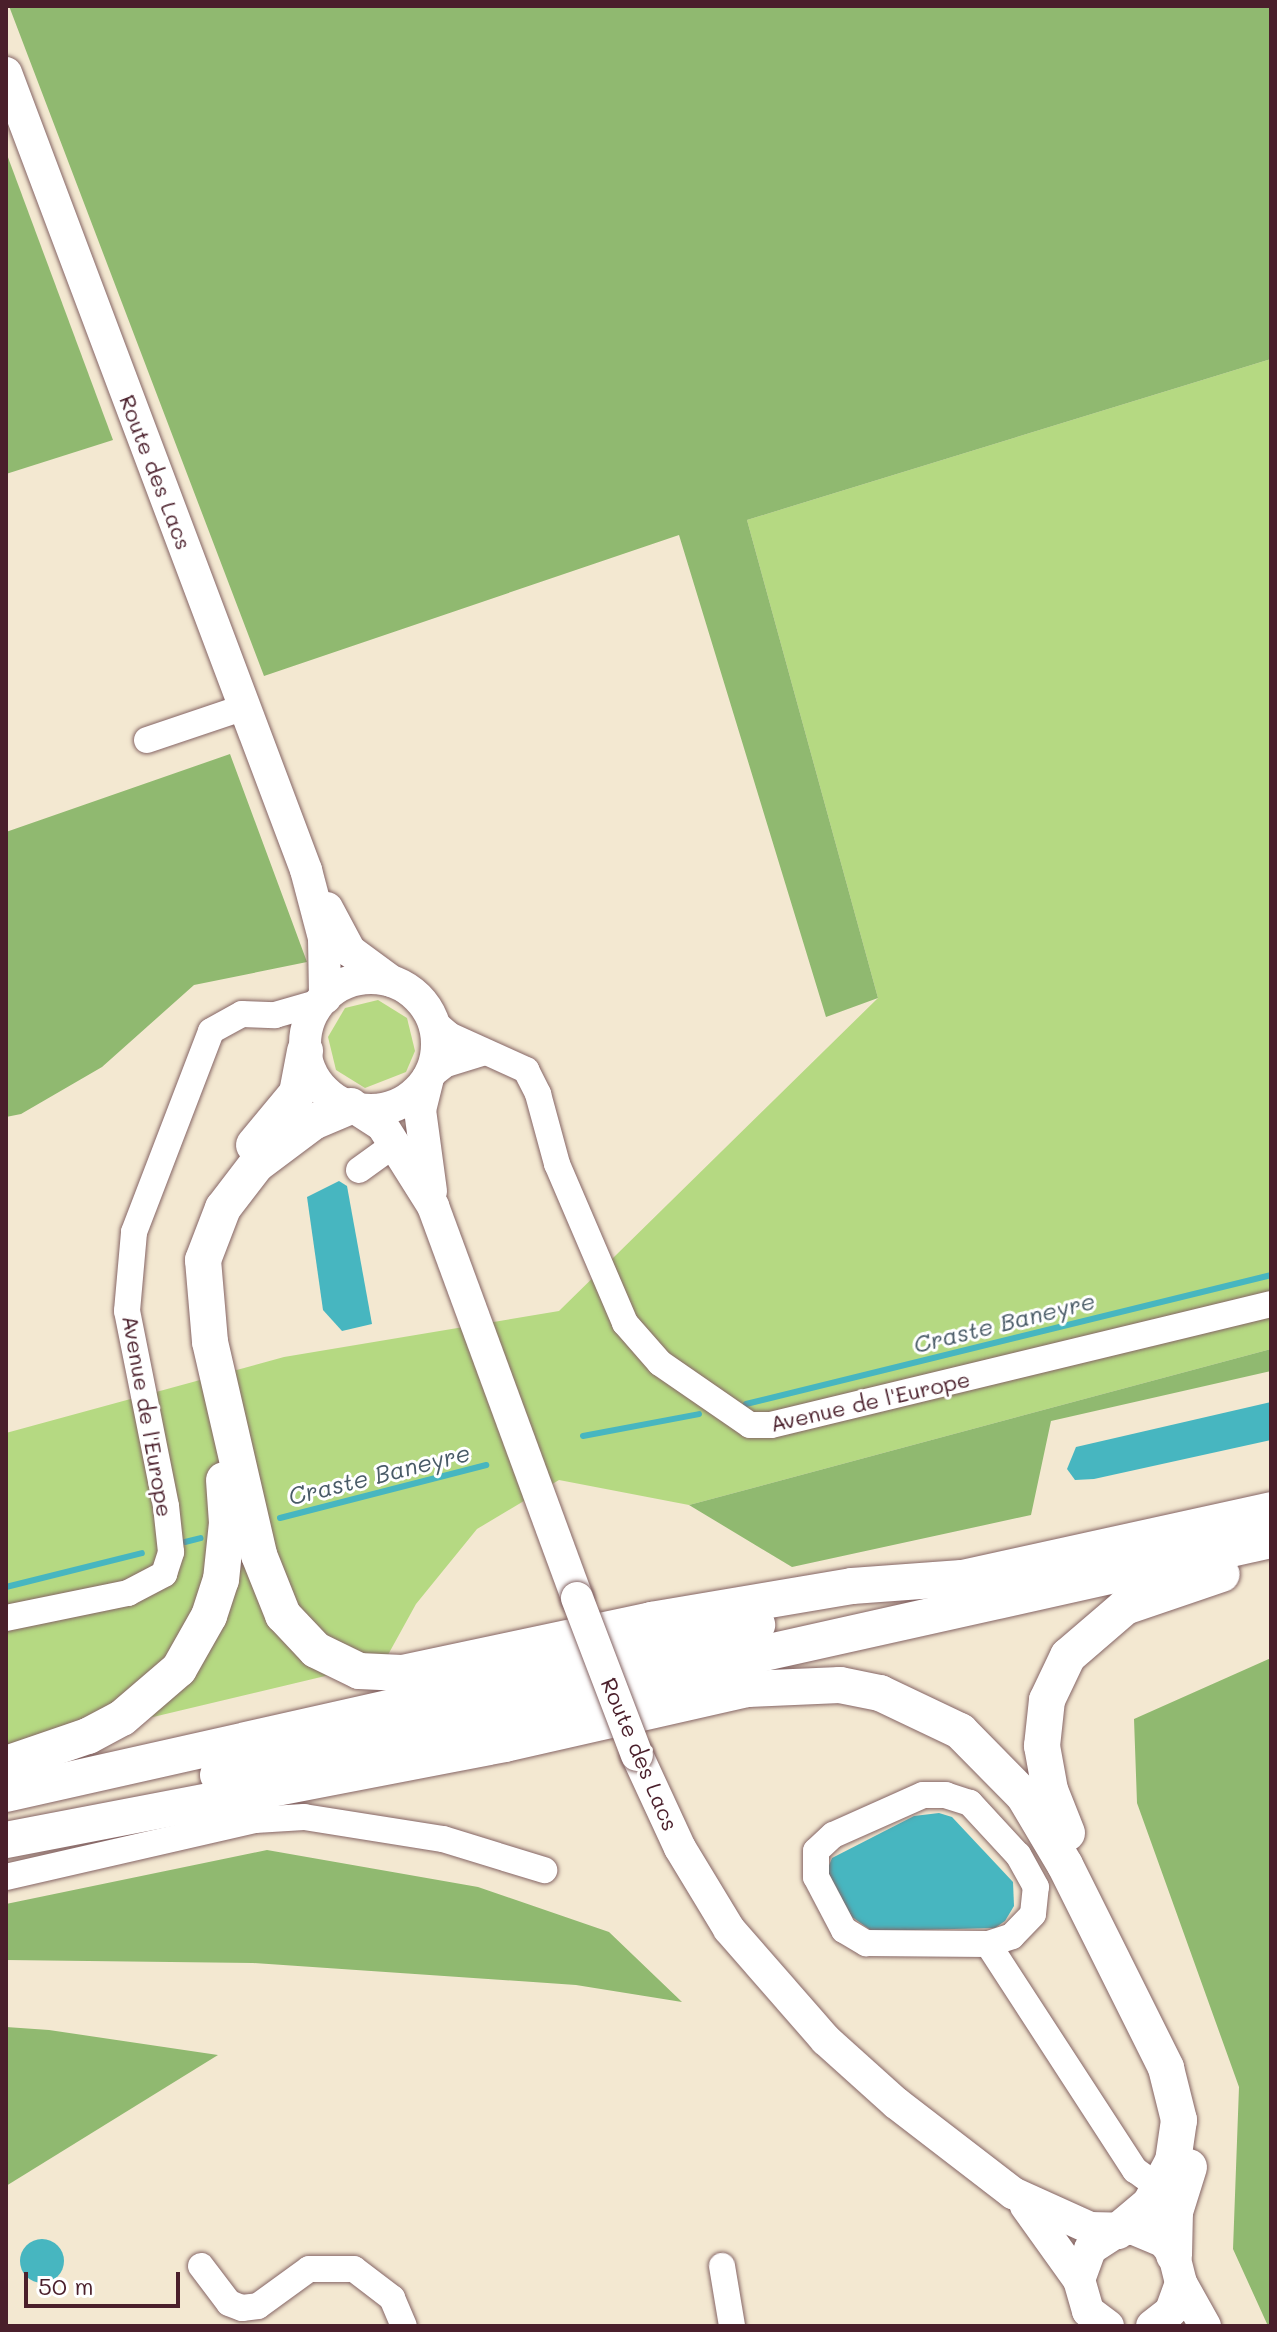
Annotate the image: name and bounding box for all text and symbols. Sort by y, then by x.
street label: Route des Lacs [114,391,198,553]
water label: Craste Baneyre [910,1285,1098,1359]
street label: Avenue de l'Europe [117,1313,179,1519]
street label: Avenue de l'Europe [768,1365,972,1437]
water label: Craste Baneyre [285,1437,473,1511]
street label: Route des Lacs [596,1673,684,1835]
scale bar [28,2256,184,2306]
text: 50 m [38,2270,94,2301]

